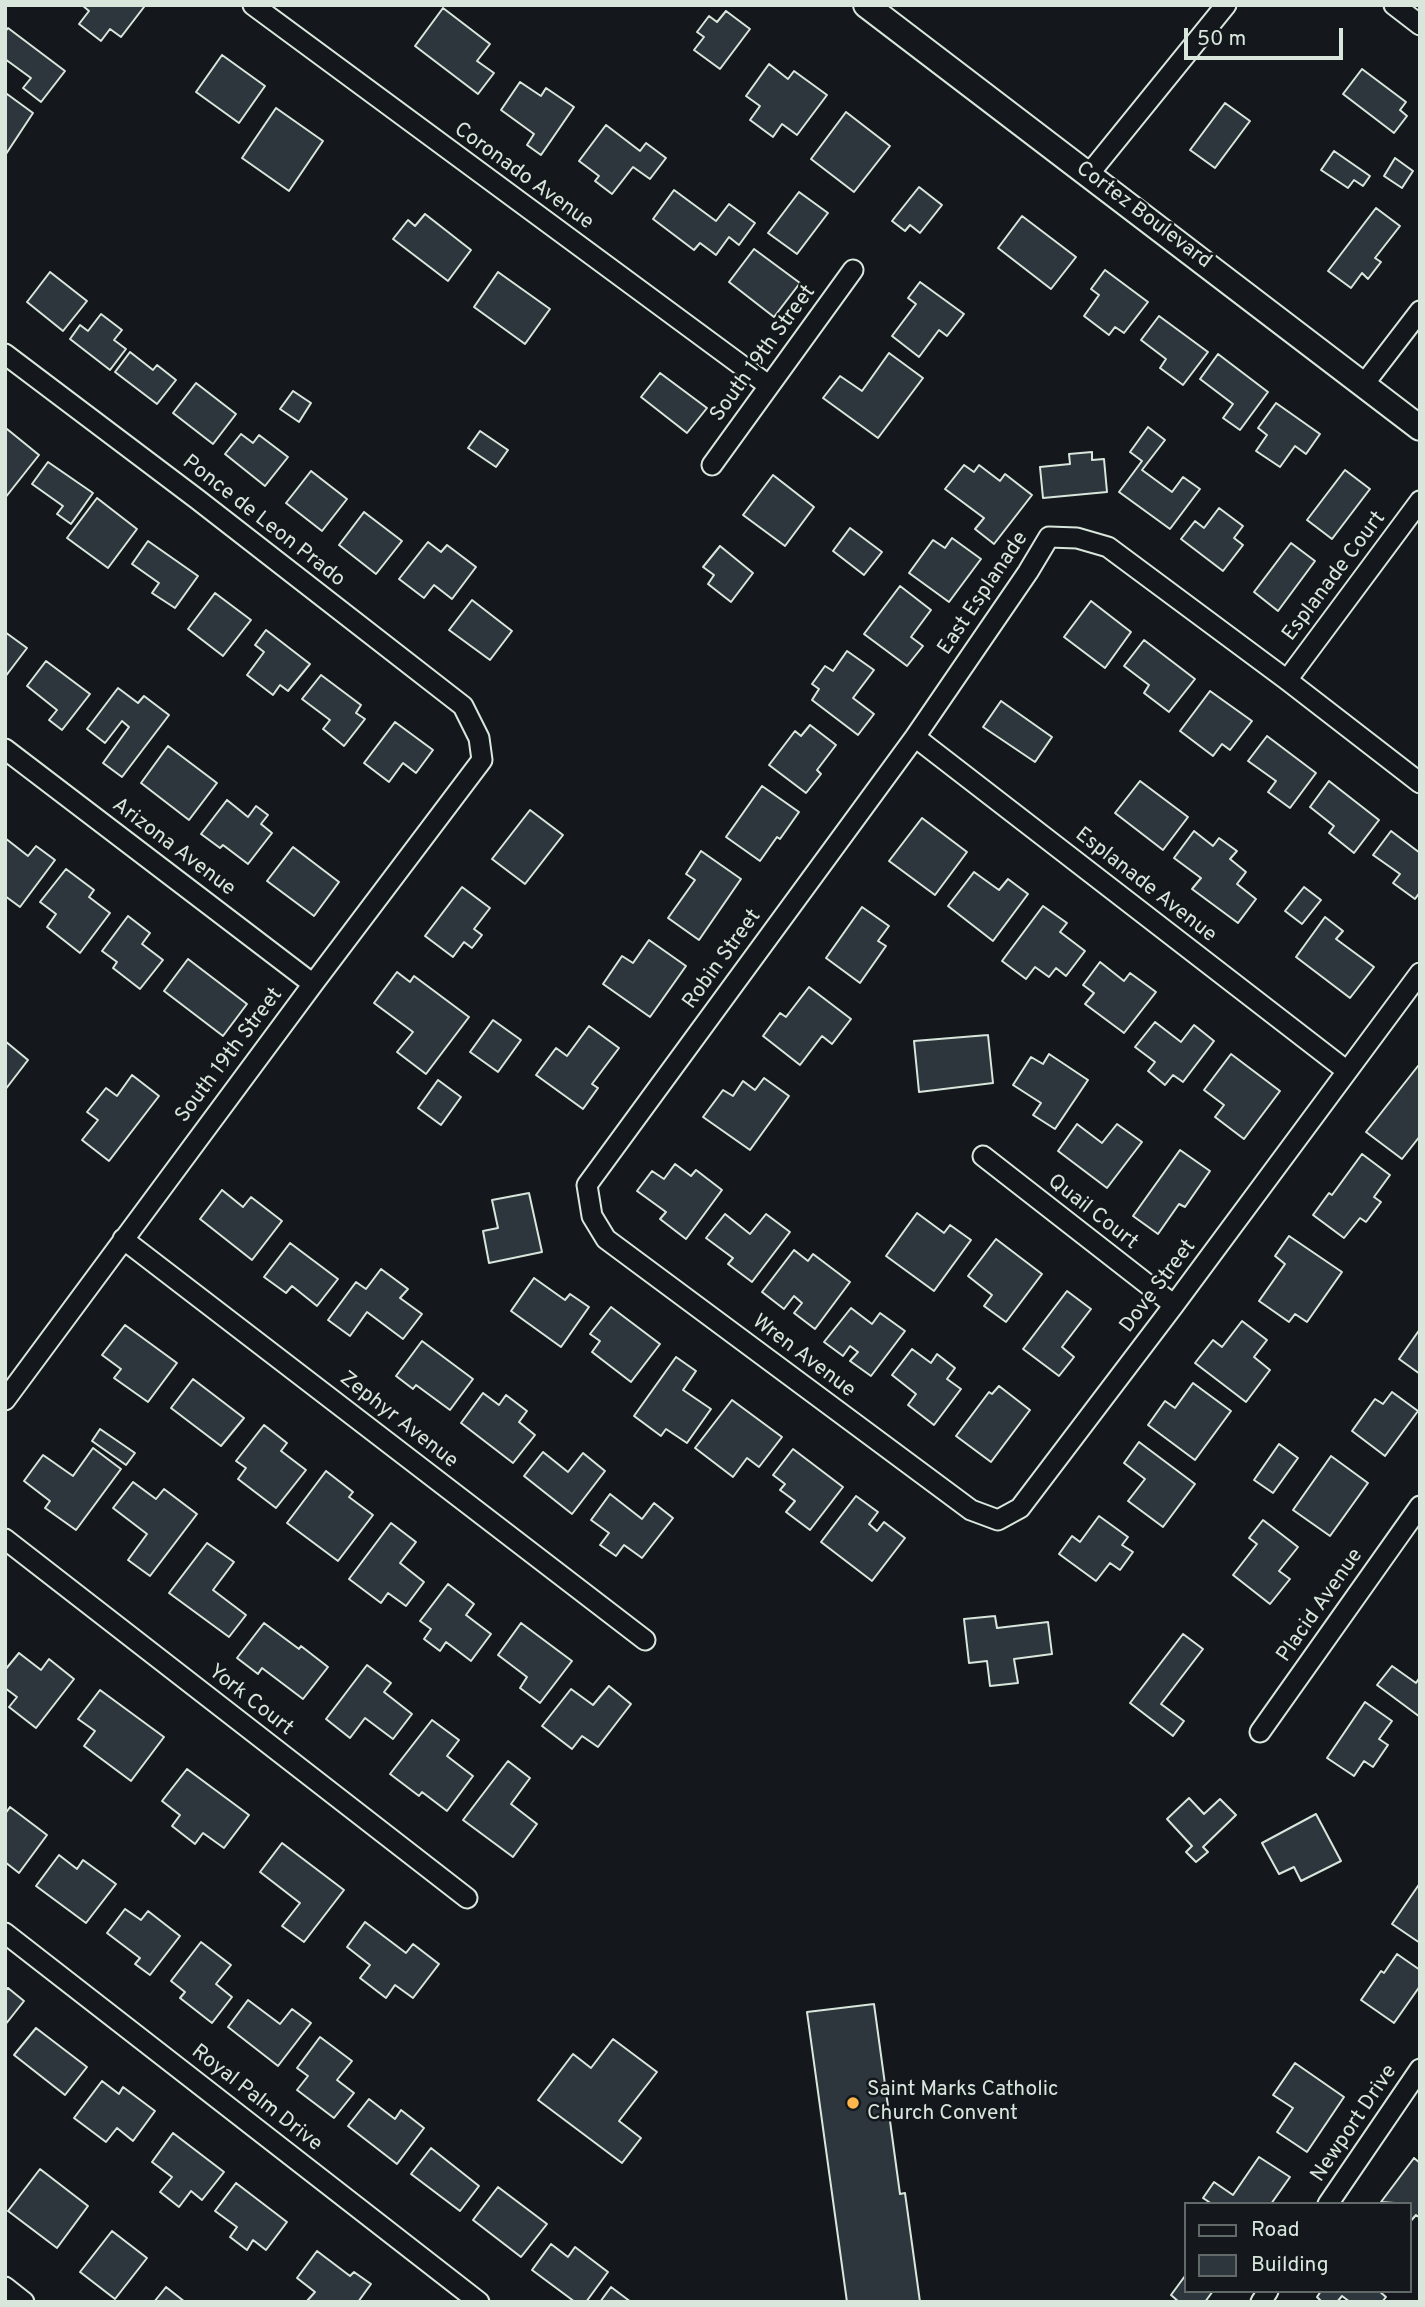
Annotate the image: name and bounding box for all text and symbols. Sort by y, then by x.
scale bar [1187,14,1346,58]
text: 50 m [1197,26,1246,53]
street label: Coronado Avenue [448,118,598,236]
street label: Cortez Boulevard [1070,157,1216,275]
street label: South 19th Street [706,281,822,427]
street label: Ponce de Leon Prado [177,451,349,593]
street label: Esplanade Court [1278,507,1392,647]
street label: East Esplanade [934,528,1034,660]
street label: Arizona Avenue [106,793,240,903]
street label: Esplanade Avenue [1069,823,1221,949]
street label: Robin Street [678,905,768,1015]
street label: South 19th Street [171,984,289,1128]
street label: Quail Court [1042,1170,1142,1256]
street label: Dove Street [1116,1235,1202,1339]
street label: Wren Avenue [746,1310,860,1404]
street label: Zephyr Avenue [334,1367,462,1475]
street label: Placid Avenue [1273,1544,1369,1668]
street label: York Court [202,1660,298,1742]
street label: Royal Palm Drive [186,2040,326,2158]
street label: Newport Drive [1307,2061,1403,2187]
place label: Saint Marks Catholic Church Convent [867,2078,1059,2128]
marker: Saint Marks Catholic Church Convent [845,2095,861,2111]
legend [1184,2202,1411,2293]
text: Road [1251,2217,1300,2244]
text: Building [1251,2252,1329,2279]

